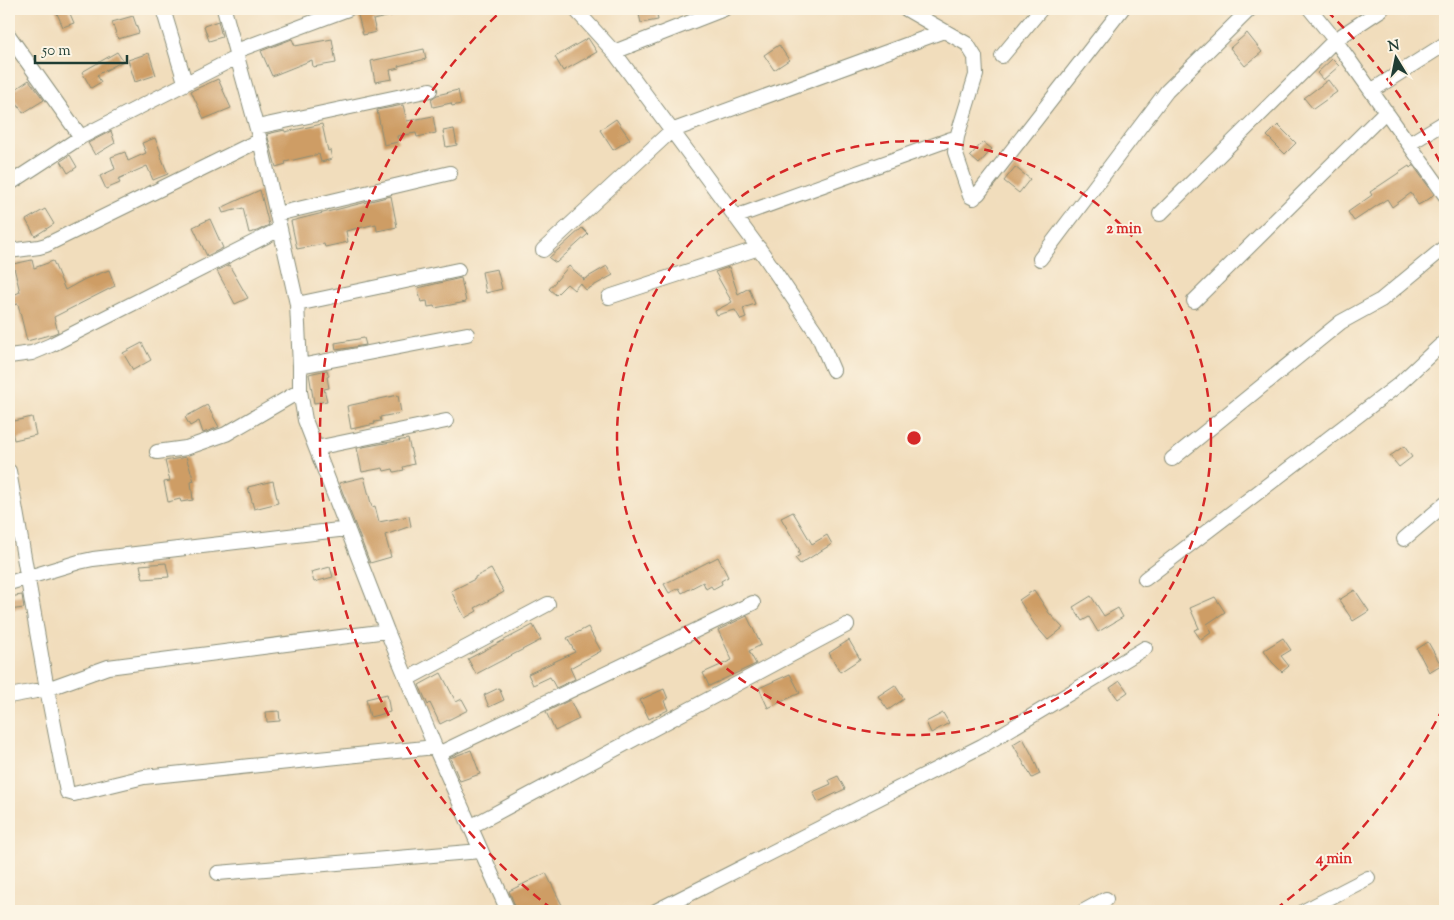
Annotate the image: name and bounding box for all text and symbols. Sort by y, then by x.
scale bar [35,32,128,64]
north arrow [1372,32,1422,82]
text: N [1387,36,1401,58]
text: 50 m [41,41,71,62]
text: 2 min [1106,219,1142,240]
centre of rings [905,429,923,447]
text: 4 min [1315,849,1352,870]

